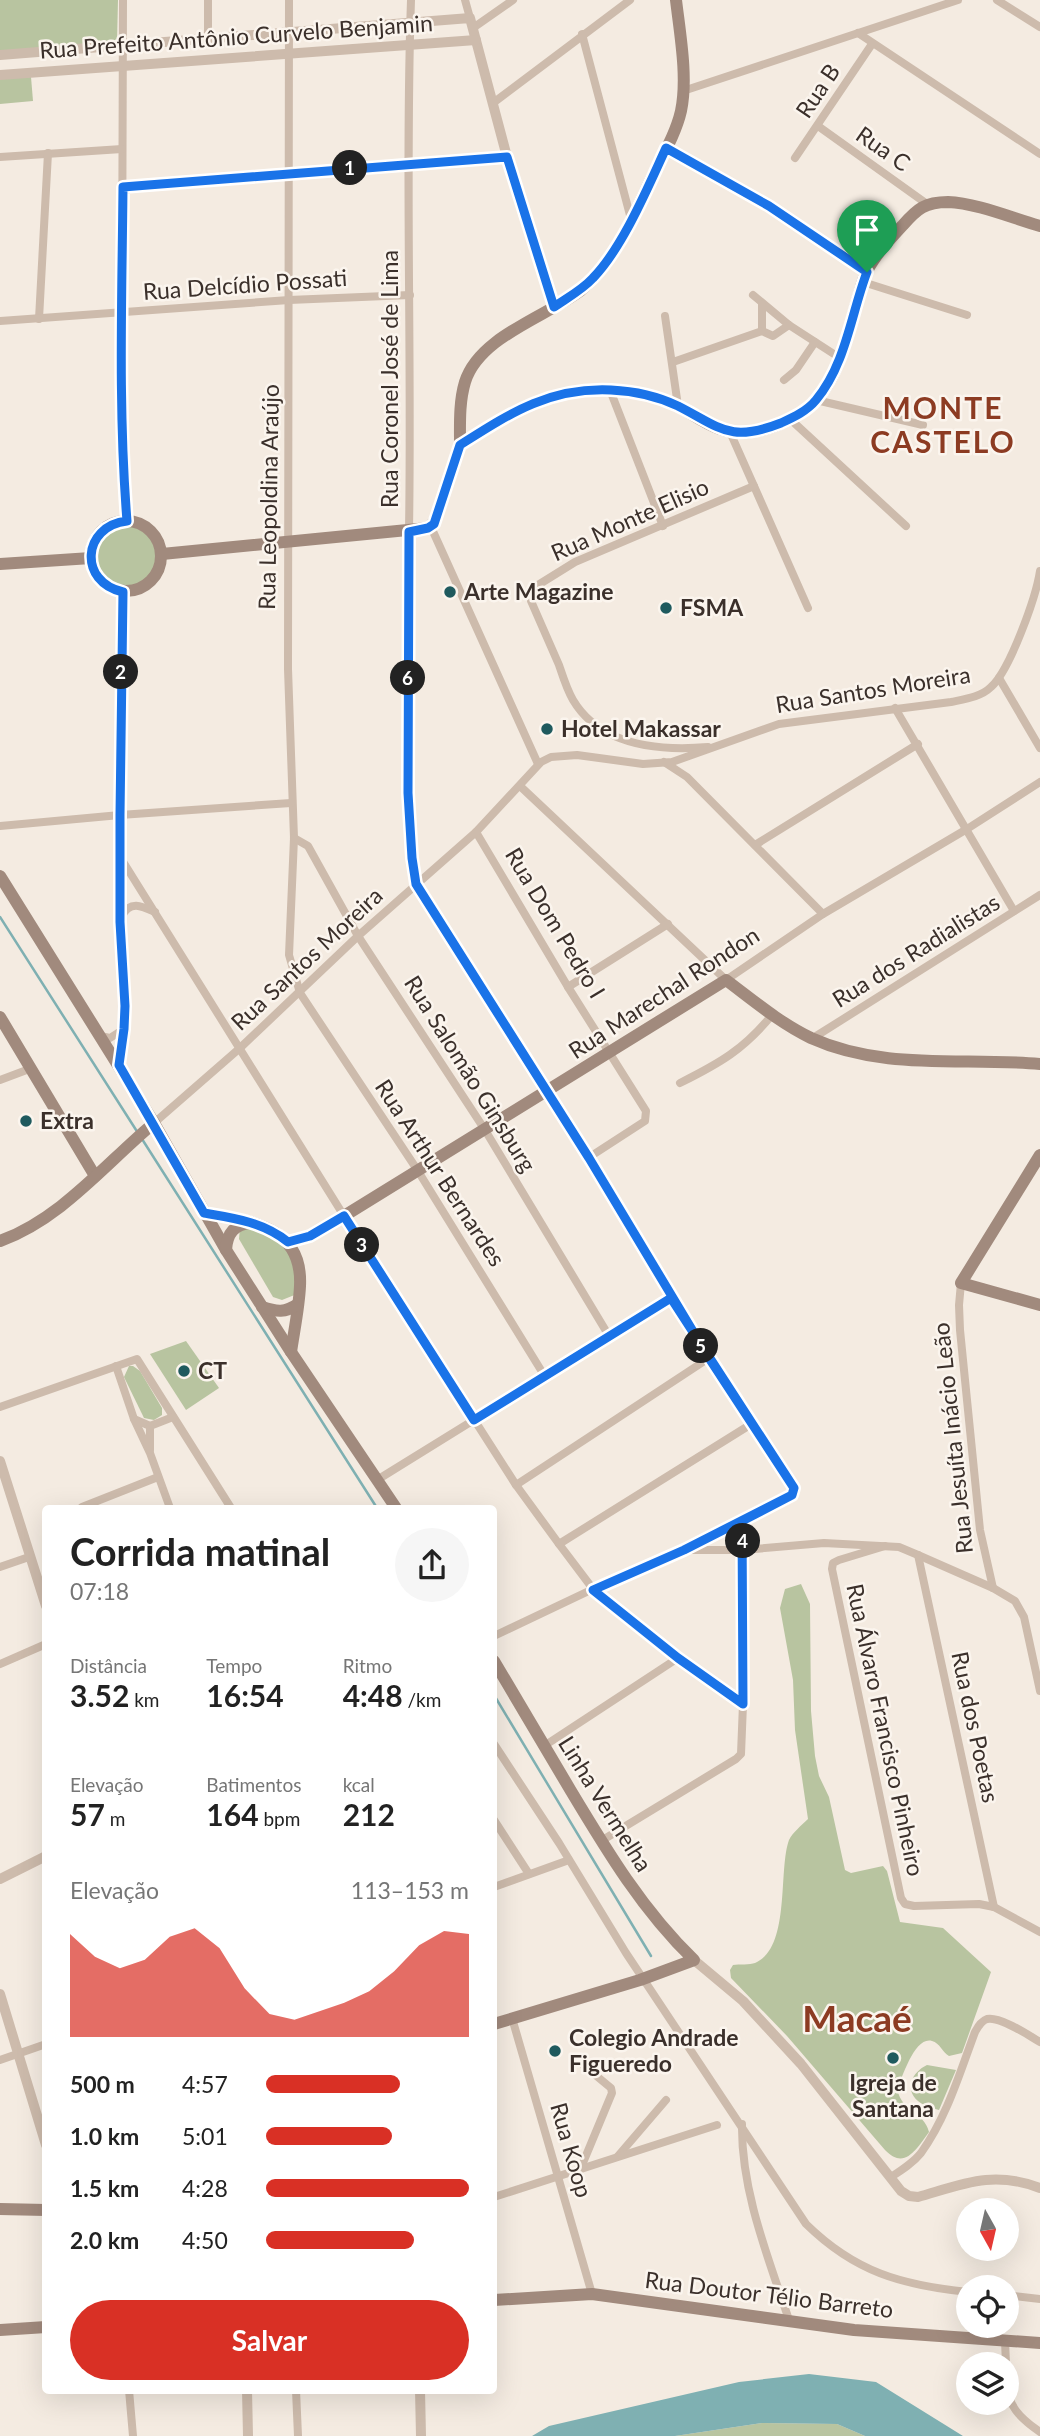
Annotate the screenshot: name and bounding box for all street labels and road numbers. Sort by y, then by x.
street label: Rua Prefeito Antônio Curvelo Benjamin [38,8,434,64]
street label: Rua B [789,58,845,123]
street label: Rua C [851,120,916,177]
street label: Rua Coronel José de Lima [375,250,403,508]
street label: Rua Delcídio Possati [142,263,348,305]
street label: Rua Leopoldina Araújo [252,384,284,610]
street label: Rua Monte Elisio [546,472,713,566]
street label: Rua Santos Moreira [773,660,972,718]
street label: Rua Dom Pedro I [500,842,612,1003]
street label: Rua Santos Moreira [225,881,388,1036]
street label: Rua dos Radialistas [827,887,1004,1013]
street label: Rua Marechal Rondon [563,920,764,1064]
street label: Rua Salomão Ginsburg [399,970,543,1177]
street label: Rua Arthur Bernardes [370,1074,512,1271]
street label: Rua Jesuíta Inácio Leão [926,1321,978,1555]
street label: Rua Álvaro Francisco Pinheiro [841,1581,931,1879]
street label: Rua dos Poetas [946,1649,1006,1805]
street label: Linha Vermelha [553,1730,659,1876]
street label: Rua Koop [545,2099,599,2200]
street label: Rua Doutor Télio Barreto [643,2265,895,2323]

